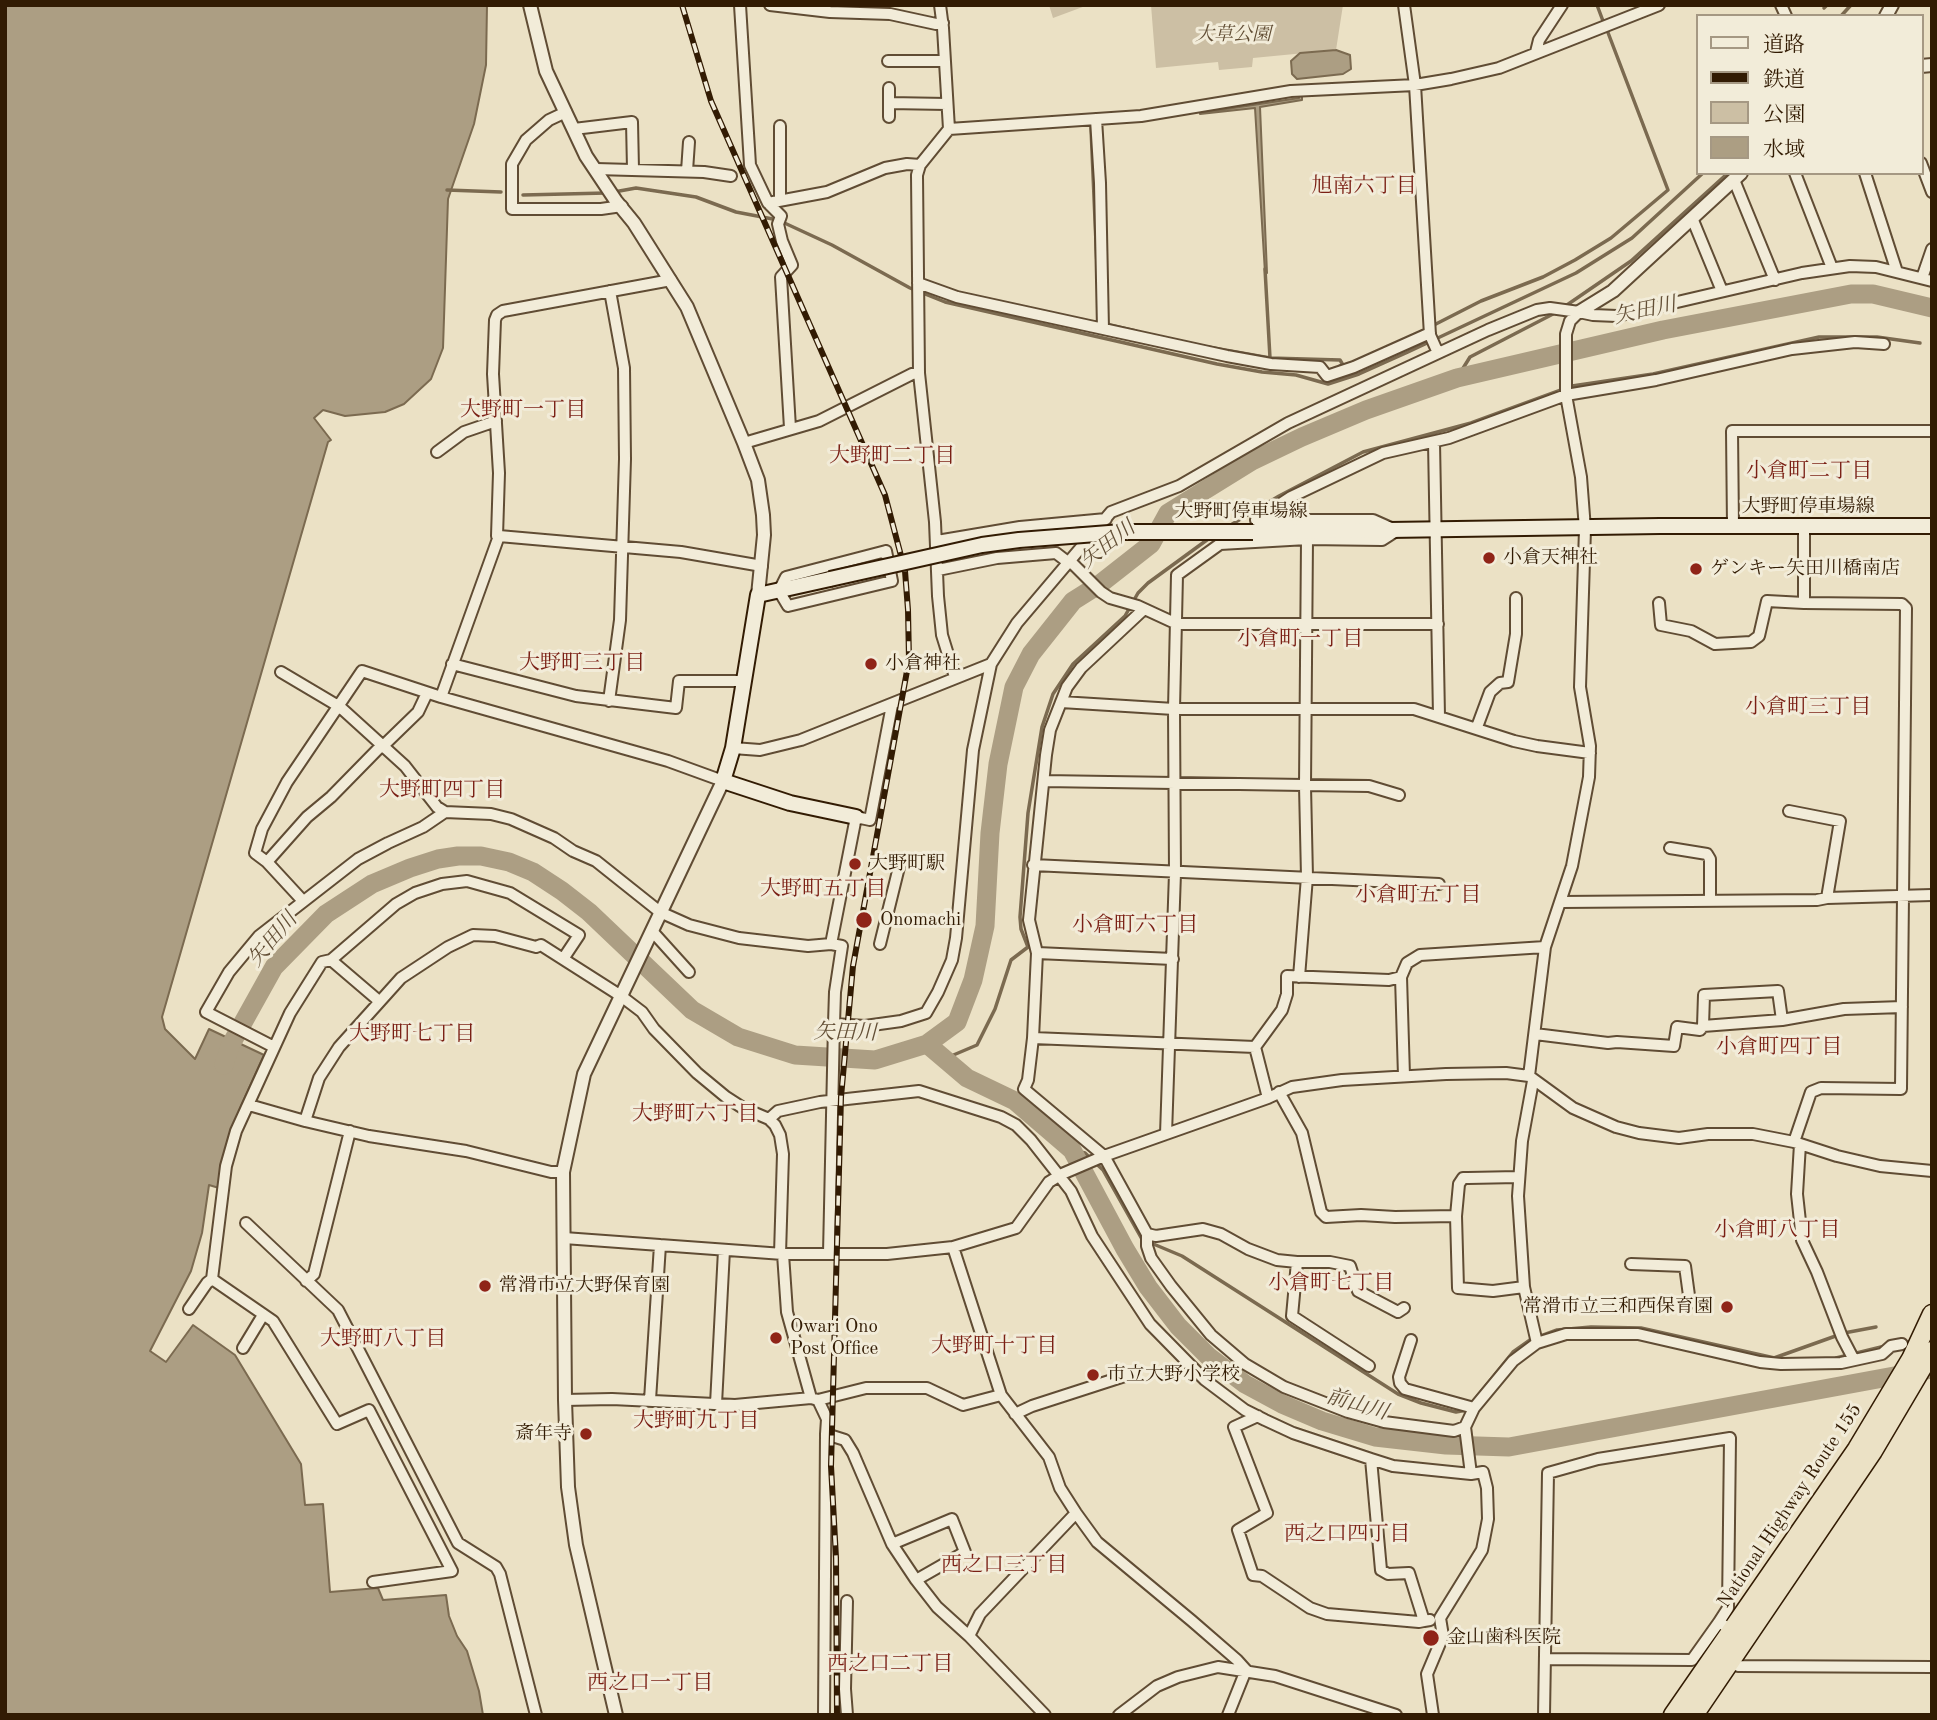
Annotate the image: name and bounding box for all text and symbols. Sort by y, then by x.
legend [1696,14,1923,175]
park label: 大草公園 [1195,24,1271,46]
text: 道路 [1763,35,1805,56]
text: 鉄道 [1763,70,1805,91]
text: 公園 [1763,105,1805,126]
text: 水域 [1763,140,1805,161]
district label: 旭南六丁目 [1312,173,1416,199]
water label: 矢田川 [1612,292,1678,330]
district label: 大野町一丁目 [460,397,586,423]
district label: 大野町二丁目 [829,443,955,469]
district label: 小倉町二丁目 [1746,458,1872,484]
street label: 大野町停車場線 [1742,496,1874,518]
street label: 大野町停車場線 [1175,501,1307,523]
water label: 矢田川 [1075,516,1141,574]
place label: 小倉天神社 [1503,547,1598,569]
marker: 小倉天神社 [1481,550,1497,566]
place label: ゲンキー矢田川橋南店 [1710,558,1900,580]
marker: ゲンキー矢田川橋南店 [1688,561,1704,577]
district label: 小倉町一丁目 [1237,626,1363,652]
district label: 大野町三丁目 [519,650,645,676]
place label: 小倉神社 [885,653,961,675]
marker: 小倉神社 [863,656,879,672]
district label: 小倉町三丁目 [1745,694,1871,720]
district label: 大野町四丁目 [379,777,505,803]
place label: 大野町駅 [869,853,945,875]
marker: 大野町駅 [847,856,863,872]
district label: 大野町五丁目 [760,876,886,902]
district label: 小倉町五丁目 [1355,882,1481,908]
water label: 矢田川 [243,908,303,972]
place label: Onomachi [880,909,961,931]
marker: Onomachi [854,910,874,930]
district label: 小倉町六丁目 [1072,912,1198,938]
water label: 矢田川 [813,1020,877,1046]
district label: 大野町七丁目 [349,1021,475,1047]
district label: 小倉町四丁目 [1716,1034,1842,1060]
district label: 大野町六丁目 [632,1101,758,1127]
district label: 小倉町八丁目 [1714,1217,1840,1243]
district label: 小倉町七丁目 [1268,1270,1394,1296]
place label: 常滑市立大野保育園 [499,1275,670,1297]
marker: 常滑市立大野保育園 [477,1278,493,1294]
place label: 常滑市立三和西保育園 [1523,1296,1713,1318]
marker: 常滑市立三和西保育園 [1719,1299,1735,1315]
place label: Owari Ono Post Office [790,1316,878,1360]
district label: 大野町八丁目 [320,1326,446,1352]
marker: Owari Ono Post Office [768,1330,784,1346]
district label: 大野町十丁目 [931,1333,1057,1359]
place label: 市立大野小学校 [1107,1364,1240,1386]
marker: 市立大野小学校 [1085,1367,1101,1383]
water label: 前山川 [1323,1384,1391,1426]
street label: National Highway Route 155 [1713,1399,1867,1613]
district label: 大野町九丁目 [633,1408,759,1434]
place label: 斎年寺 [515,1423,572,1445]
marker: 斎年寺 [578,1426,594,1442]
district label: 西之口四丁目 [1284,1521,1410,1547]
district label: 西之口三丁目 [941,1552,1067,1578]
place label: 金山歯科医院 [1447,1627,1561,1649]
marker: 金山歯科医院 [1421,1628,1441,1648]
district label: 西之口二丁目 [827,1651,953,1677]
district label: 西之口一丁目 [587,1670,713,1696]

